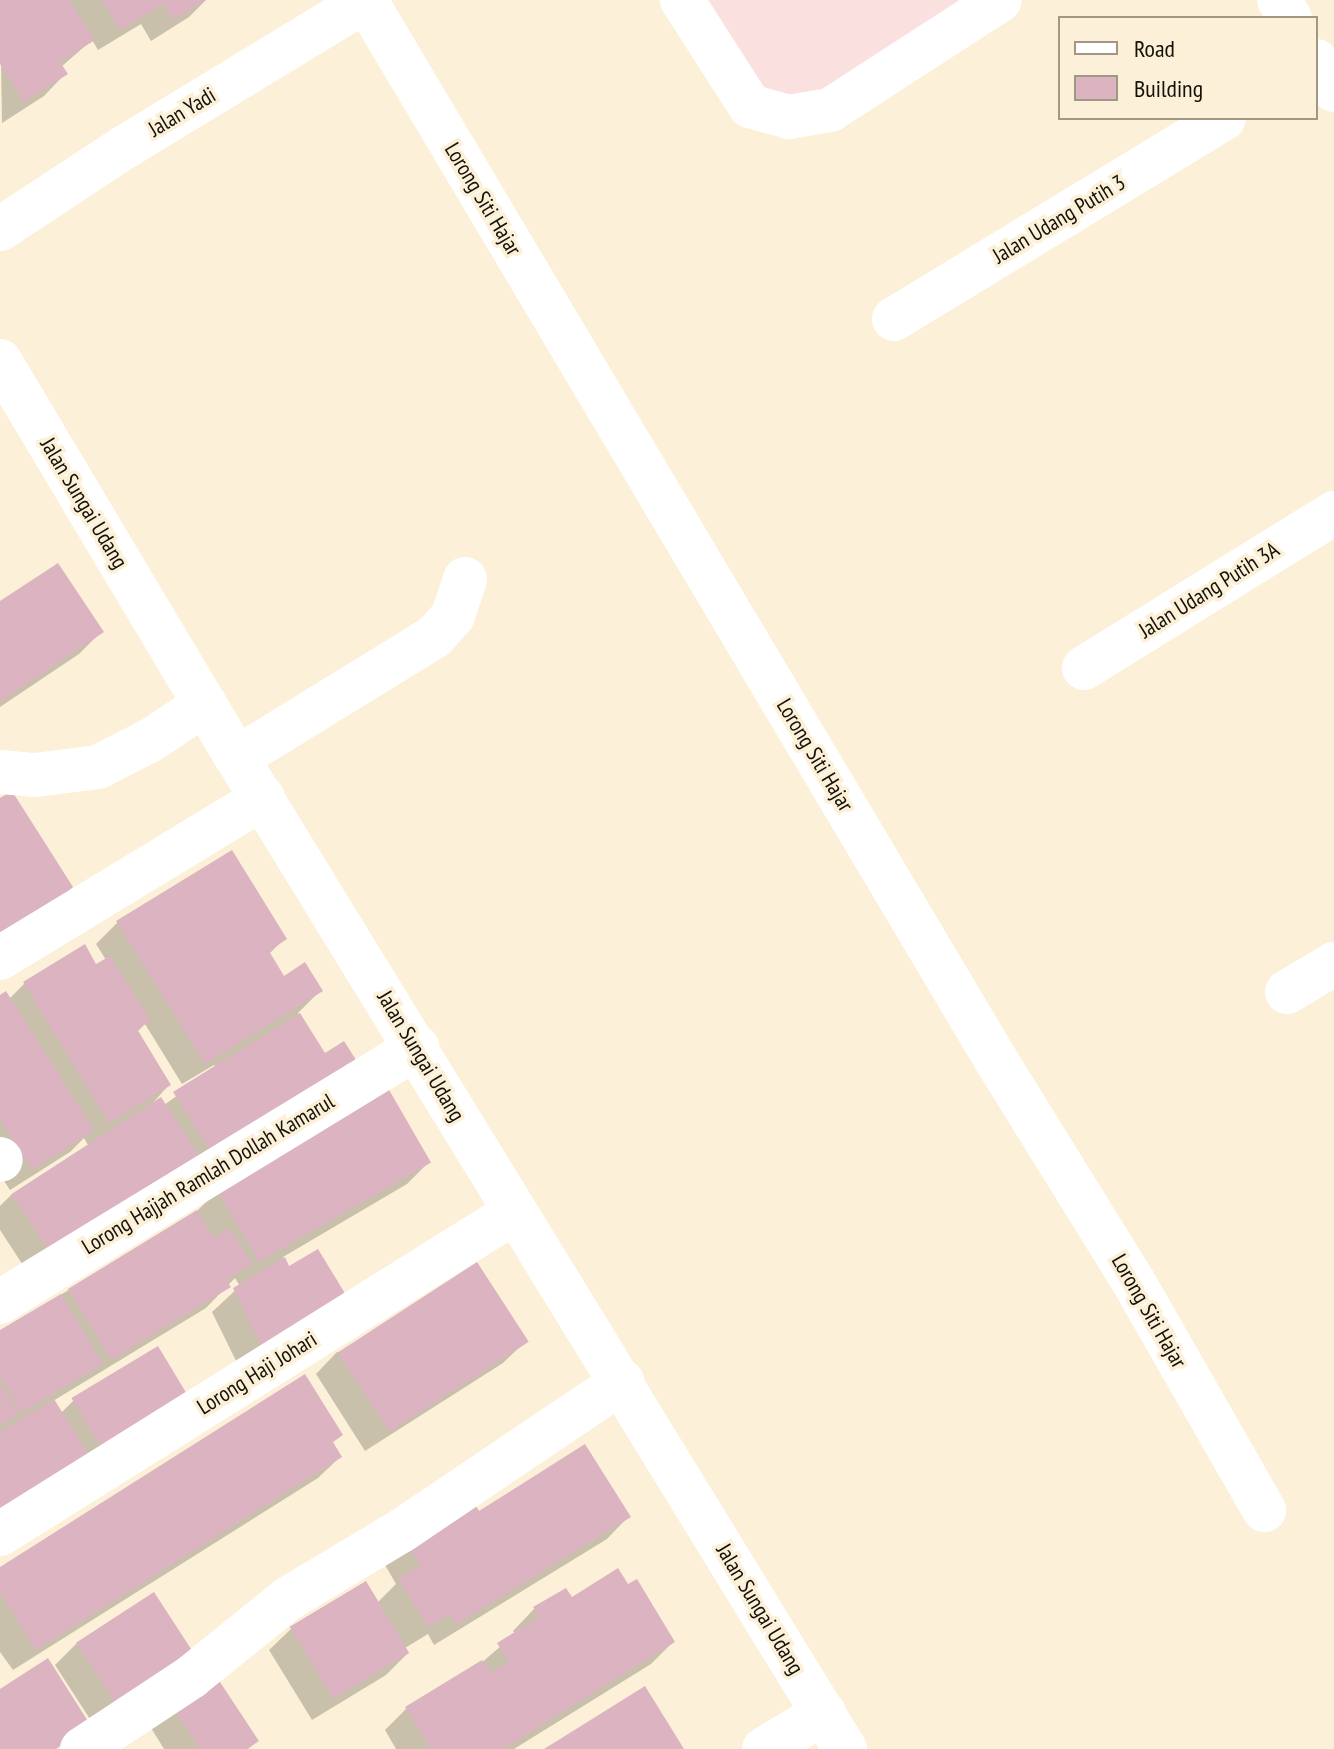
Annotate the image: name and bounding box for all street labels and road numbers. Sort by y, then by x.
street label: Jalan Yadi [143,82,221,142]
street label: Lorong Siti Hajar [439,138,527,260]
street label: Jalan Udang Putih 3 [988,169,1130,269]
street label: Jalan Sungai Udang [35,433,133,573]
street label: Jalan Udang Putih 3A [1134,536,1284,644]
street label: Lorong Siti Hajar [771,694,859,816]
street label: Jalan Sungai Udang [372,986,470,1126]
street label: Lorong Hajjah Ramlah Dollah Kamarul [77,1088,339,1260]
street label: Lorong Siti Hajar [1106,1249,1192,1373]
street label: Lorong Haji Johari [192,1326,322,1420]
street label: Jalan Sungai Udang [711,1539,809,1679]

